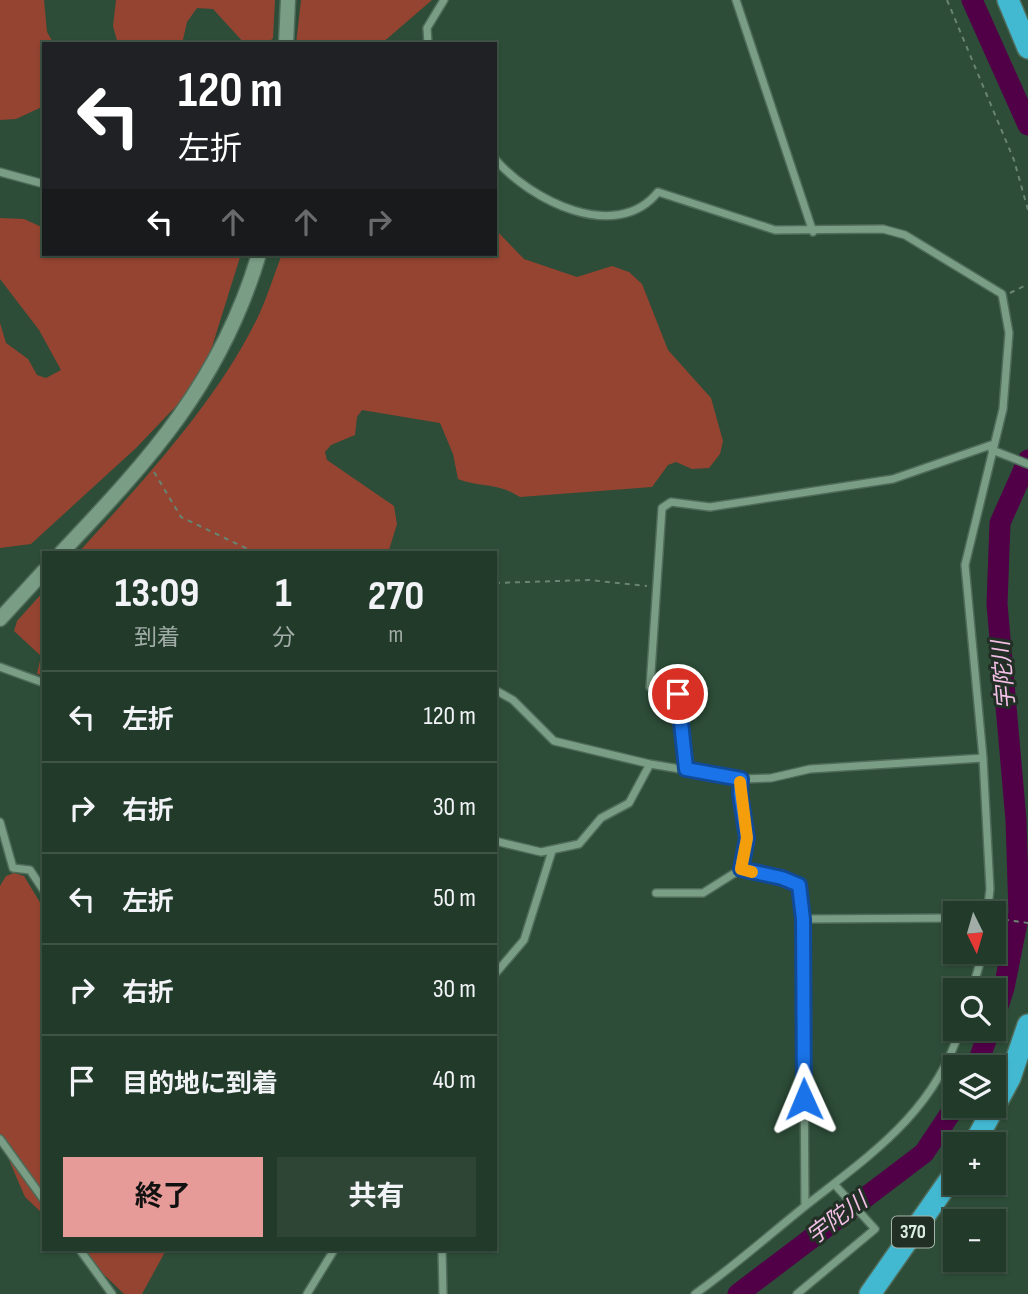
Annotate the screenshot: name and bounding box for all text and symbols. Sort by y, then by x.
text: 120 m [178,62,283,121]
icon: left [63,70,154,161]
text: 左折 [178,130,242,169]
icon: left [141,203,179,241]
icon: ahead [214,203,252,241]
icon: ahead [287,203,325,241]
icon: right [360,203,398,241]
text: 13:09 [115,568,199,619]
text: 1 [275,568,292,619]
text: 270 [368,571,424,622]
text: m [389,621,403,649]
text: 到着 [134,624,180,652]
text: 分 [272,624,295,652]
water label: 宇陀川 [987,636,1021,711]
pin [648,664,708,724]
icon: arrive [659,675,697,713]
icon: left [63,698,101,736]
text: 120 m [423,701,476,732]
text: 左折 [122,705,174,736]
icon: right [63,789,101,827]
text: 30 m [433,792,476,823]
text: 右折 [122,796,174,827]
icon: left [63,880,101,918]
text: 50 m [433,883,476,914]
text: 左折 [122,887,174,918]
north arrow [943,901,1006,964]
map controls [943,901,1006,1272]
icon: right [63,971,101,1009]
text: 30 m [433,974,476,1005]
text: 右折 [122,978,174,1009]
button: search [943,978,1006,1041]
button: layers [943,1055,1006,1118]
icon: arrive [63,1062,101,1100]
position arrow [767,1062,841,1136]
text: 40 m [433,1065,476,1096]
text: 目的地に到着 [122,1069,278,1100]
button: + [943,1132,1006,1195]
button: 終了 [63,1157,263,1237]
button: 共有 [277,1157,476,1237]
water label: 宇陀川 [801,1185,875,1251]
button: − [943,1209,1006,1272]
road number: 370 [892,1216,934,1248]

